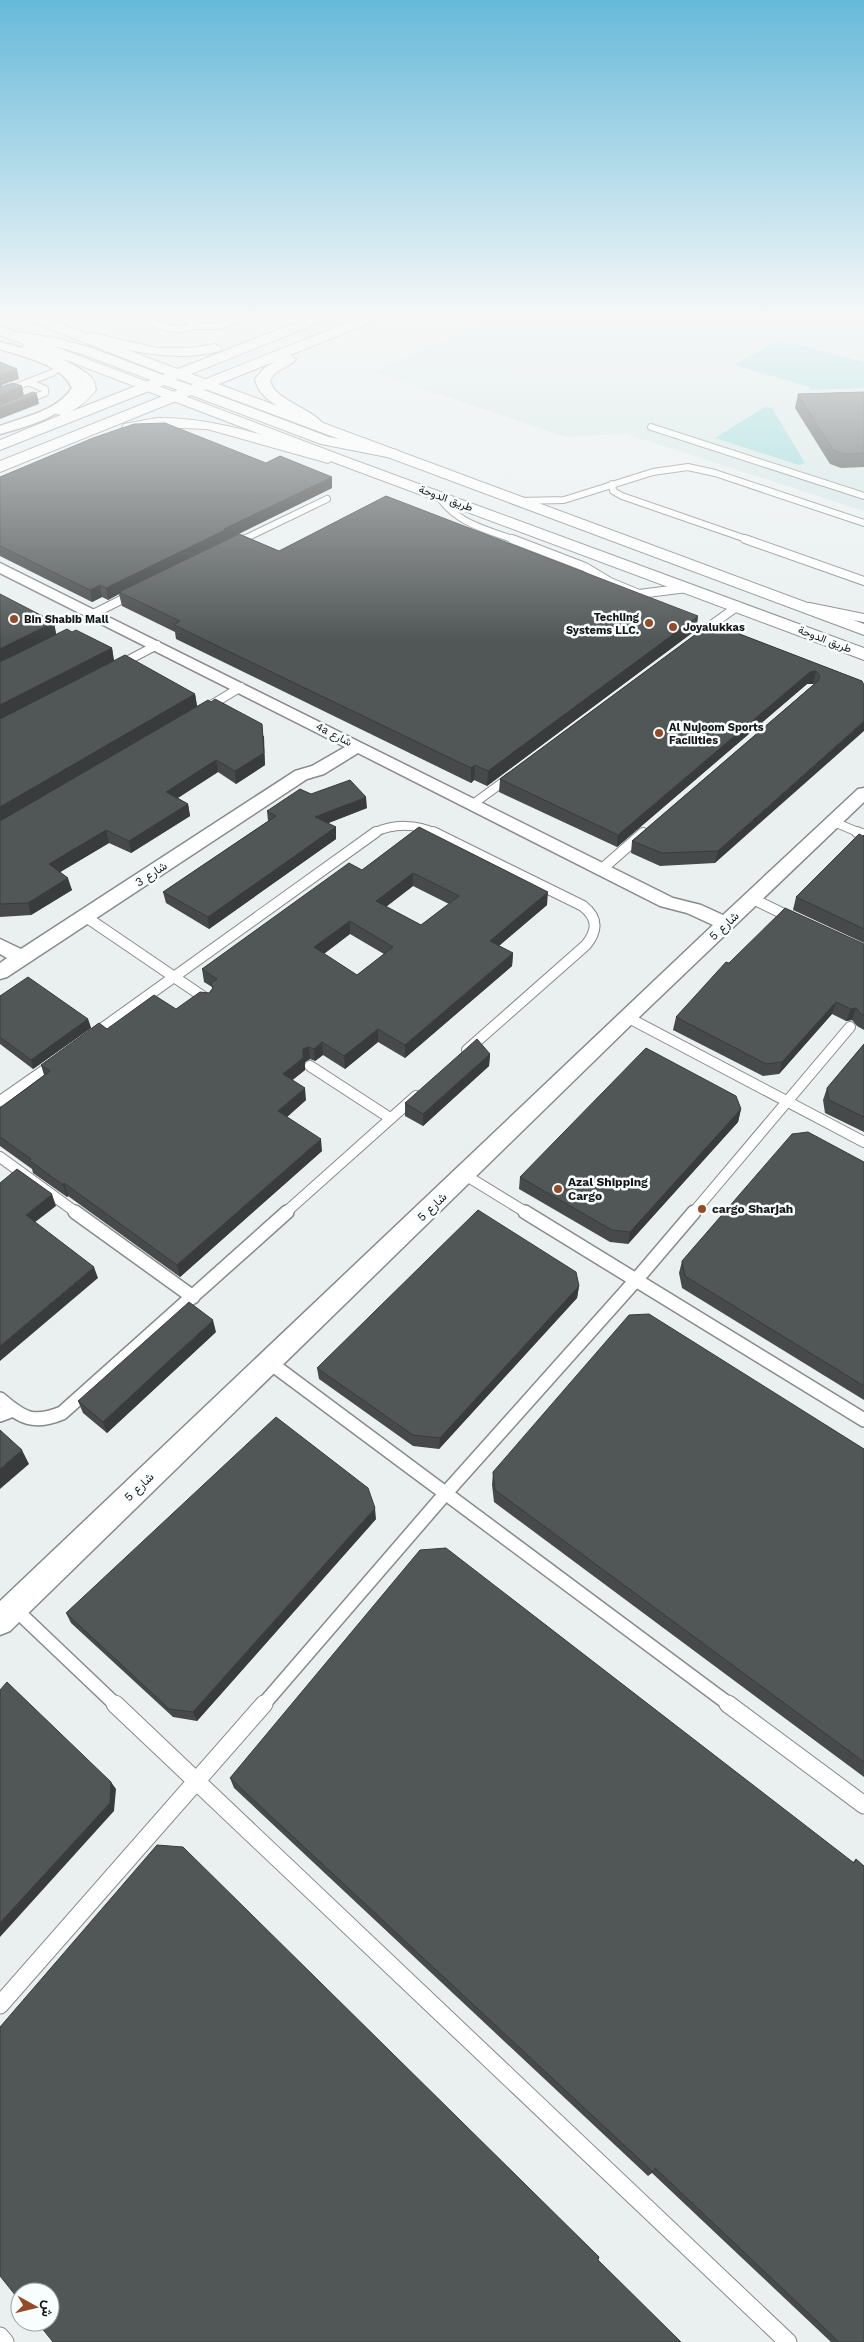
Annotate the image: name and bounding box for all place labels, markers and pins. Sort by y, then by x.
place label: Techling Systems LLC. [566,611,640,637]
marker: Bin Shabib Mall [8,613,20,625]
place label: Bin Shabib Mall [24,613,109,626]
marker: Techling Systems LLC. [643,617,655,629]
marker: Joyalukkas [667,621,679,633]
place label: Joyalukkas [683,621,745,634]
place label: Al Nujoom Sports Facilities [669,721,764,747]
marker: Al Nujoom Sports Facilities [653,727,665,739]
place label: Azal Shipping Cargo [568,1175,648,1203]
marker: Azal Shipping Cargo [552,1183,564,1195]
place label: cargo Sharjah [712,1202,793,1216]
marker: cargo Sharjah [696,1203,708,1215]

